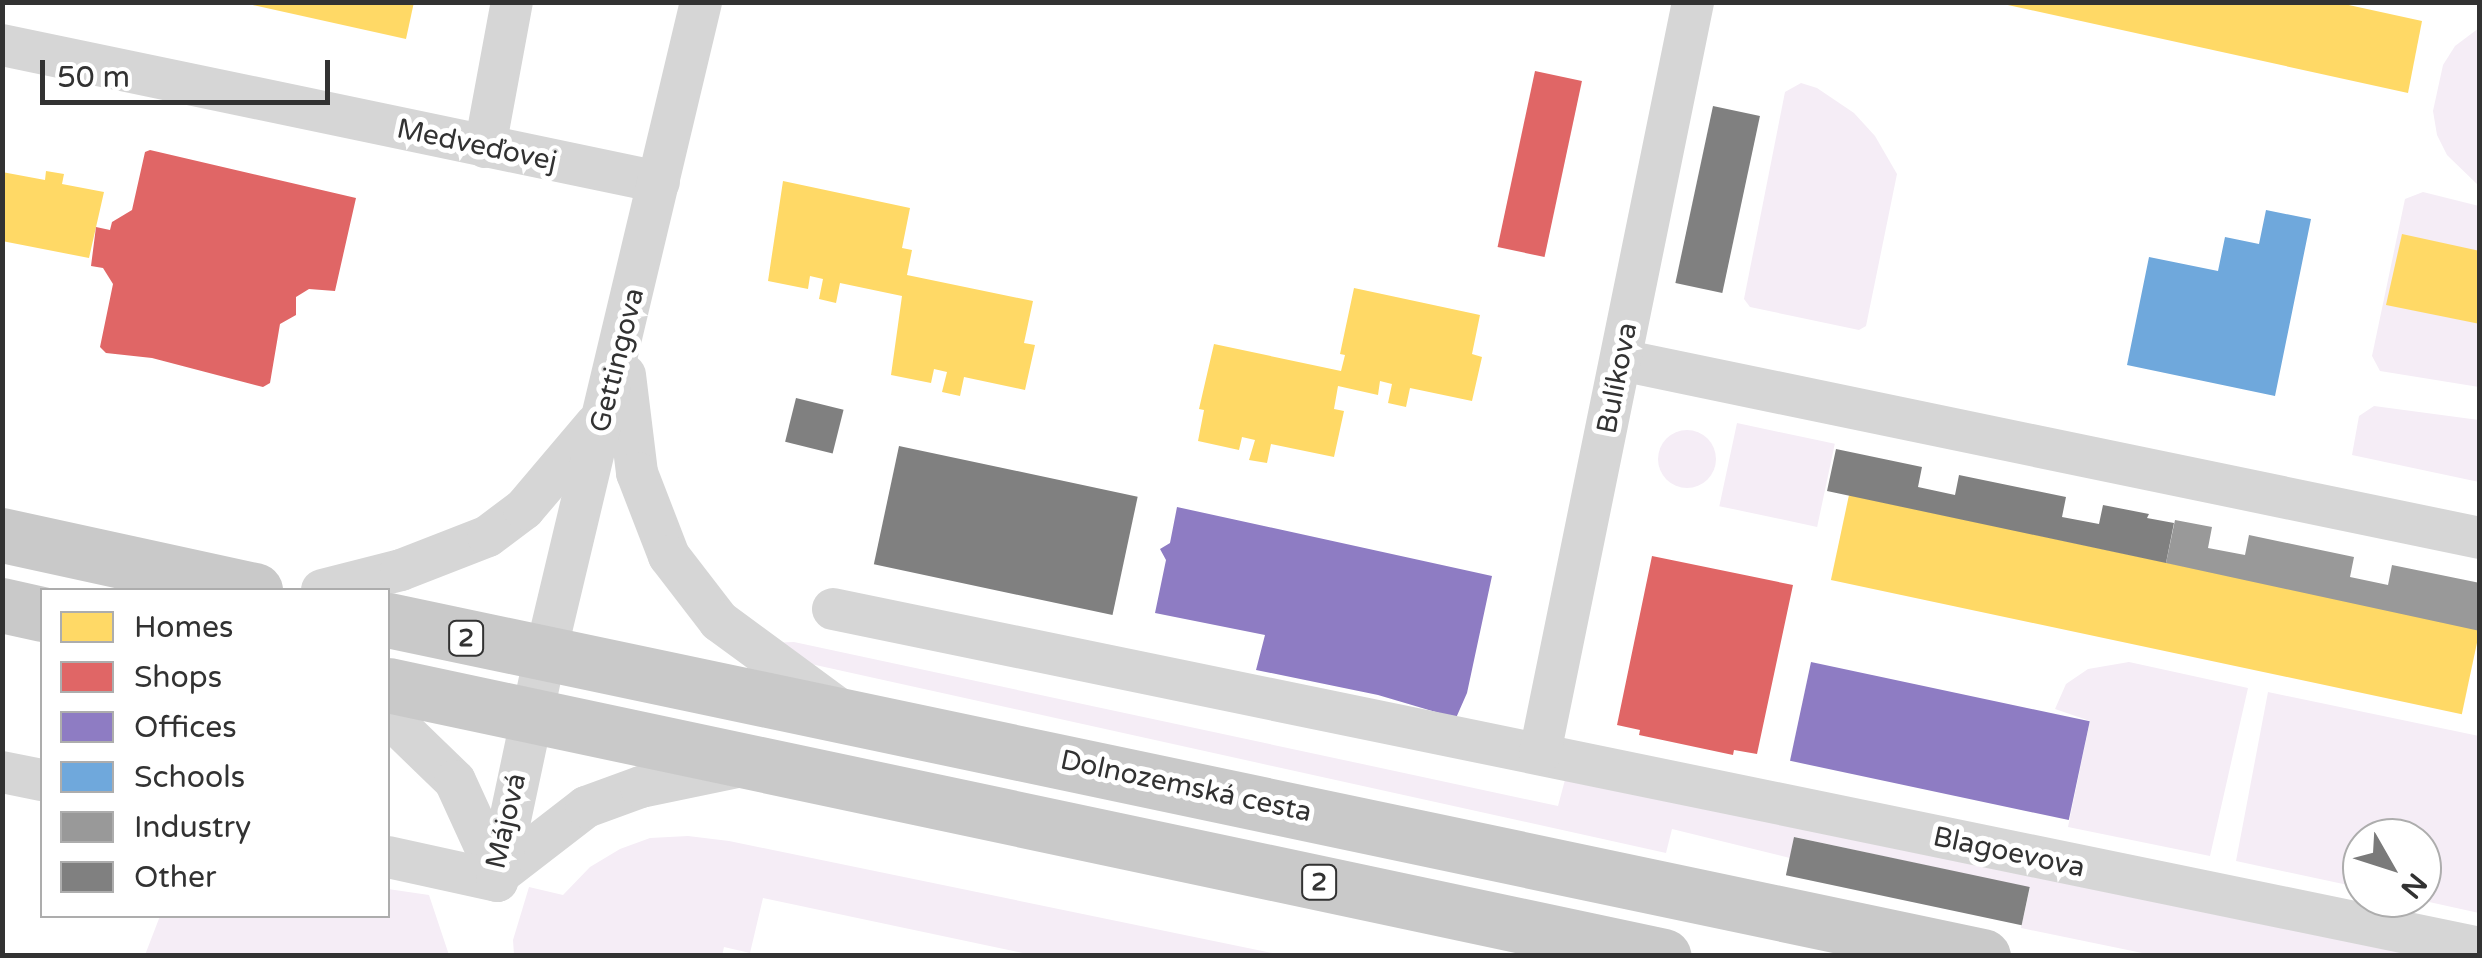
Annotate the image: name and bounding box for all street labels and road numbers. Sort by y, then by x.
street label: Medveďovej [394,112,560,178]
street label: Gettingova [583,284,651,436]
street label: Bulíkova [1590,320,1644,436]
road number: 2 [446,618,486,658]
street label: Dolnozemská cesta [1057,743,1315,829]
street label: Májová [479,770,533,872]
street label: Blagoevova [1930,820,2088,884]
road number: 2 [1299,862,1339,902]

